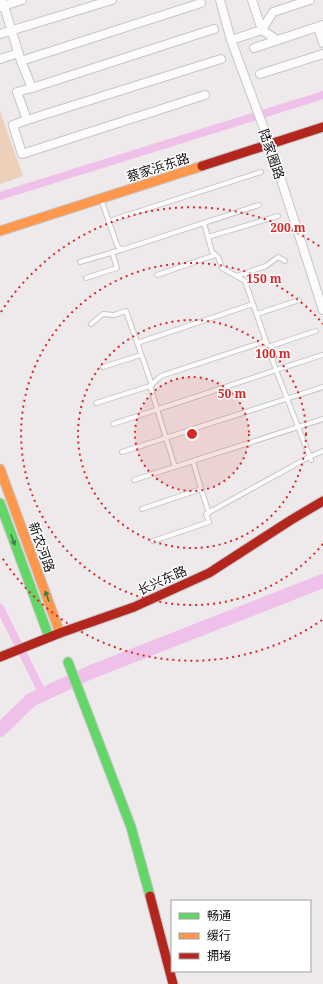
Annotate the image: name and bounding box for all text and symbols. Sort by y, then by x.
street label: 陆家圈路 [255,126,289,182]
street label: 蔡家浜东路 [124,148,192,186]
text: 200 m [270,219,306,236]
text: 150 m [246,270,282,287]
text: 100 m [255,345,291,362]
text: 50 m [218,385,246,402]
centre of rings [185,427,199,441]
street label: 新农河路 [25,519,59,575]
one-way arrow [11,534,17,546]
street label: 长兴东路 [135,561,189,599]
one-way arrow [43,590,49,602]
legend [171,900,311,972]
text: 畅通 [207,907,231,924]
text: 缓行 [207,927,231,944]
text: 拥堵 [207,947,231,964]

